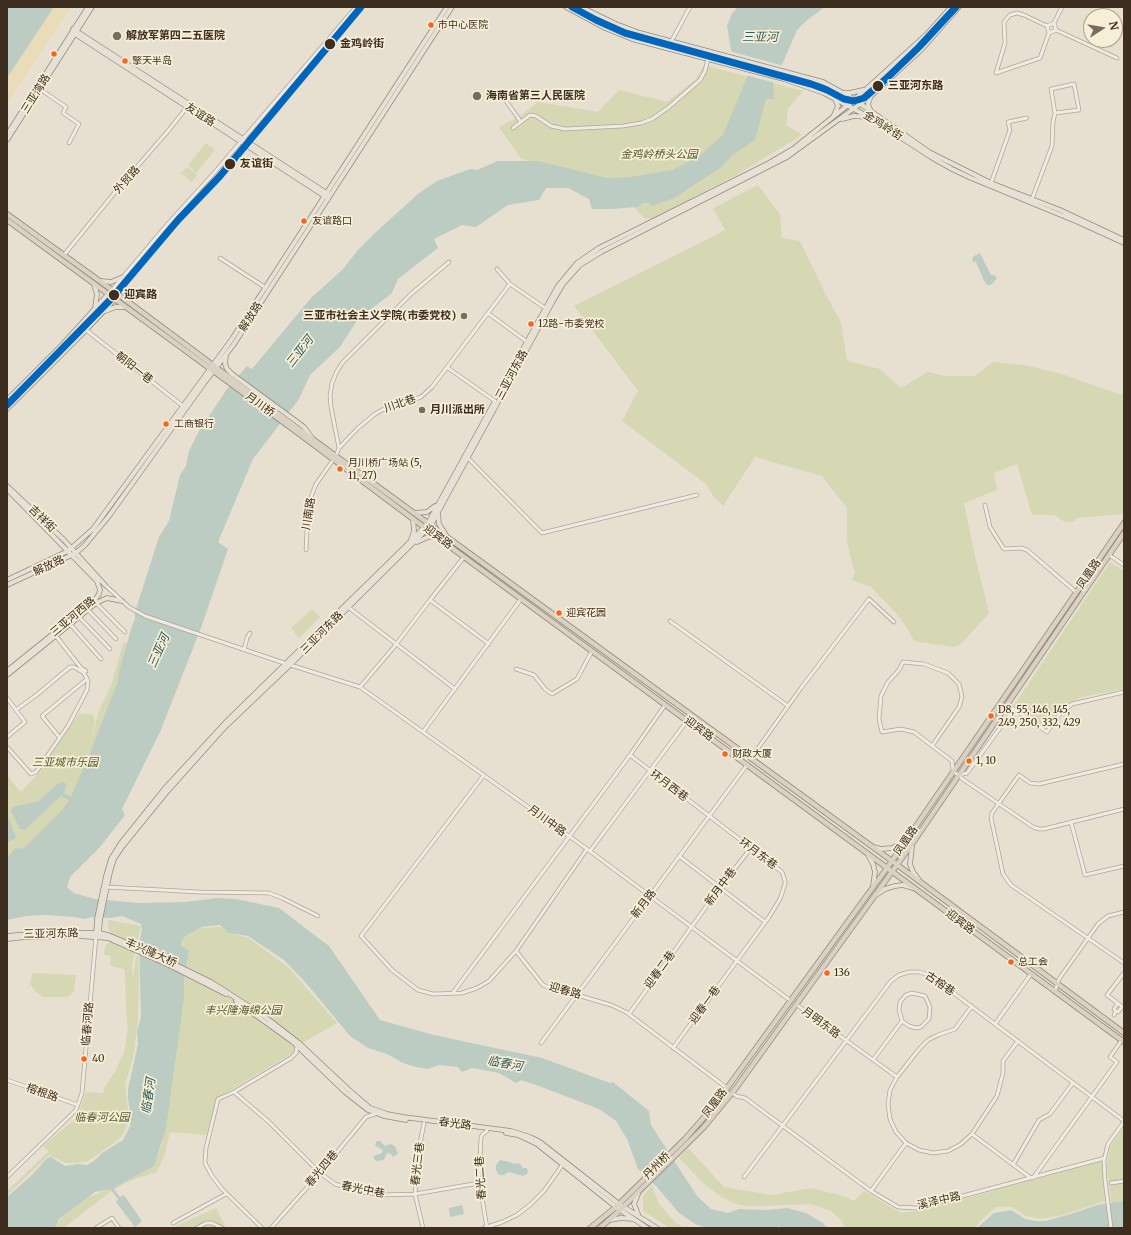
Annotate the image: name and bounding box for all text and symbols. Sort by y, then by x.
north arrow [1083,8,1123,48]
place label: 市中心医院 [438,19,488,31]
marker: 市中心医院 [426,20,436,30]
text: N [1106,20,1122,31]
place label: 解放军第四二五医院 [126,29,225,43]
marker: 解放军第四二五医院 [111,30,123,42]
water label: 三亚河 [742,31,778,45]
marker: 金鸡岭街 [323,37,337,51]
place label: 金鸡岭街 [340,37,384,51]
unlabelled marker [49,49,59,59]
place label: 擎天半岛 [132,55,172,67]
marker: 擎天半岛 [120,56,130,66]
street label: 三亚湾路 [19,72,53,116]
marker: 三亚河东路 [871,79,885,93]
place label: 三亚河东路 [888,79,943,93]
place label: 海南省第三人民医院 [486,89,585,103]
marker: 海南省第三人民医院 [471,90,483,102]
street label: 友谊路 [183,100,217,130]
street label: 金鸡岭街 [861,108,905,144]
park label: 金鸡岭桥头公园 [621,148,697,162]
marker: 友谊街 [223,157,237,171]
place label: 友谊街 [240,157,273,171]
street label: 外贸路 [111,163,143,197]
place label: 友谊路口 [312,215,352,227]
marker: 友谊路口 [299,216,309,226]
marker: 迎宾路 [107,288,121,302]
place label: 迎宾路 [124,288,157,302]
street label: 解放路 [236,300,266,334]
place label: 三亚市社会主义学院(市委党校) [303,309,456,323]
marker: 三亚市社会主义学院(市委党校) [459,311,469,321]
place label: 12路-市委党校 [538,318,604,330]
marker: 12路-市委党校 [526,319,536,329]
water label: 三亚河 [283,333,317,371]
street label: 三亚河东路 [493,348,531,402]
street label: 朝阳一巷 [113,349,155,387]
street label: 月川桥 [243,390,277,420]
street label: 川北巷 [382,392,418,416]
place label: 月川派出所 [430,403,485,417]
marker: 月川派出所 [417,405,427,415]
place label: 工商银行 [174,418,214,430]
marker: 工商银行 [161,419,171,429]
place label: 月川桥广场站 (5, 11, 27) [348,457,422,480]
marker: 月川桥广场站 (5, 11, 27) [335,464,345,474]
street label: 川南路 [300,497,318,531]
street label: 吉祥街 [26,503,58,535]
street label: 迎宾路 [421,522,455,552]
street label: 解放路 [31,553,67,579]
street label: 凤凰路 [1074,557,1104,591]
street label: 三亚河西路 [48,594,98,640]
place label: 迎宾花园 [566,607,606,619]
marker: 迎宾花园 [554,608,564,618]
street label: 三亚河东路 [298,609,346,657]
water label: 三亚河 [145,632,173,670]
place label: D8, 55, 146, 145, 249, 250, 332, 429 [998,704,1081,728]
marker: D8, 55, 146, 145, 249, 250, 332, 429 [986,711,996,721]
street label: 迎宾路 [682,714,716,744]
place label: 财政大厦 [732,748,772,760]
marker: 财政大厦 [720,749,730,759]
place label: 1, 10 [976,755,996,767]
park label: 三亚城市乐园 [32,756,98,770]
marker: 1, 10 [964,756,974,766]
street label: 环月西巷 [647,767,691,805]
street label: 月川中路 [525,803,569,839]
street label: 凤凰路 [891,824,921,858]
street label: 环月东巷 [736,835,780,873]
street label: 新月中巷 [702,865,740,909]
street label: 新月路 [629,887,659,921]
street label: 迎宾路 [943,907,977,937]
street label: 三亚河东路 [23,927,79,941]
street label: 丰兴隆大桥 [123,936,179,970]
street label: 迎春二巷 [642,948,678,992]
place label: 总工会 [1018,956,1048,968]
marker: 总工会 [1006,957,1016,967]
place label: 136 [834,967,850,979]
marker: 136 [822,968,832,978]
street label: 古榕巷 [923,969,957,999]
street label: 迎春路 [547,980,583,1002]
street label: 迎春一巷 [687,983,723,1027]
street label: 临春河路 [80,1002,96,1046]
park label: 丰兴隆海绵公园 [205,1004,281,1018]
street label: 月明东路 [799,1005,843,1041]
place label: 40 [92,1053,104,1065]
marker: 40 [79,1054,89,1064]
water label: 临春河 [486,1054,524,1074]
water label: 临春河 [139,1077,159,1115]
street label: 榕根路 [24,1081,60,1105]
street label: 凤凰路 [700,1086,730,1120]
park label: 临春河公园 [75,1111,129,1125]
street label: 春光路 [438,1115,472,1133]
street label: 春光三巷 [409,1141,427,1187]
street label: 春光四巷 [303,1148,341,1190]
street label: 丹州桥 [641,1150,673,1182]
street label: 春光二巷 [473,1156,489,1200]
street label: 春光中巷 [340,1179,386,1201]
street label: 溪泽中路 [916,1190,962,1212]

